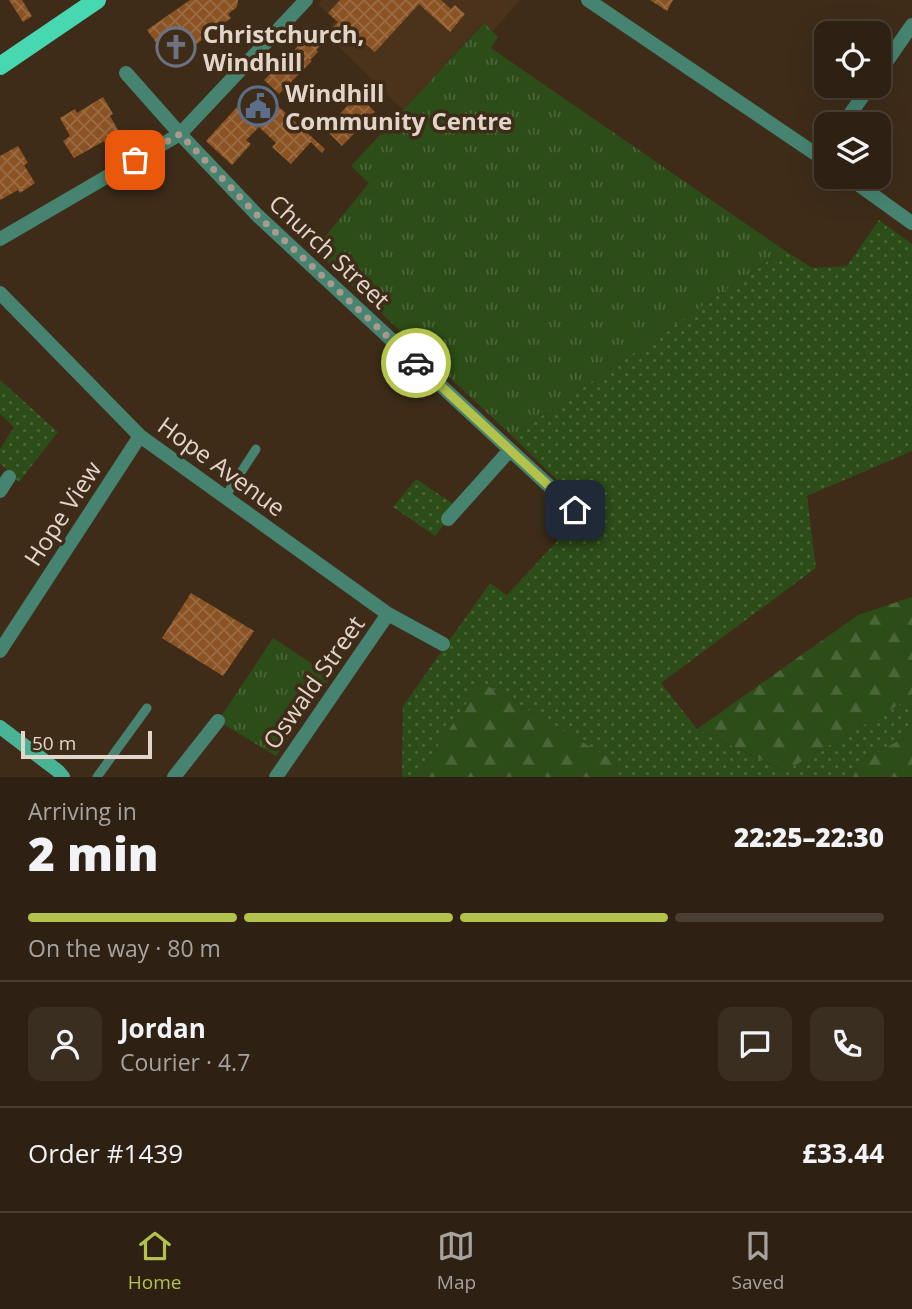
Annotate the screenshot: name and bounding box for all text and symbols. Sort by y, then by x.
place label: Christchurch, Windhill [203,17,364,78]
map controls [814,21,891,189]
button: locate [814,21,891,98]
church icon: Christchurch, Windhill [155,26,197,68]
place label: Windhill Community Centre [285,76,512,137]
public building icon: Windhill Community Centre [237,85,279,127]
button: layers [814,112,891,189]
pin [105,130,165,190]
icon: bag [116,141,154,179]
street label: Church Street [262,186,398,316]
courier [381,328,451,398]
icon: car [397,344,435,382]
street label: Hope Avenue [152,409,292,523]
street label: Hope View [16,454,108,572]
pin [545,480,605,540]
icon: home [556,491,594,529]
street label: Oswald Street [255,609,371,755]
scale bar [21,728,152,760]
text: 50 m [32,730,76,756]
text: Arriving in [28,795,137,827]
text: 22:25–22:30 [734,819,884,855]
text: 2 min [28,822,159,884]
text: On the way · 80 m [28,932,221,964]
button: person [28,1007,102,1081]
button: chat [718,1007,792,1081]
button: phone [810,1007,884,1081]
text: Jordan [120,1010,206,1046]
text: Courier · 4.7 [120,1046,250,1078]
text: Order #1439 [28,1135,183,1171]
text: £33.44 [802,1135,884,1171]
tab: Home [128,1227,181,1295]
tab: Map [437,1227,476,1295]
tab: Saved [732,1227,784,1295]

